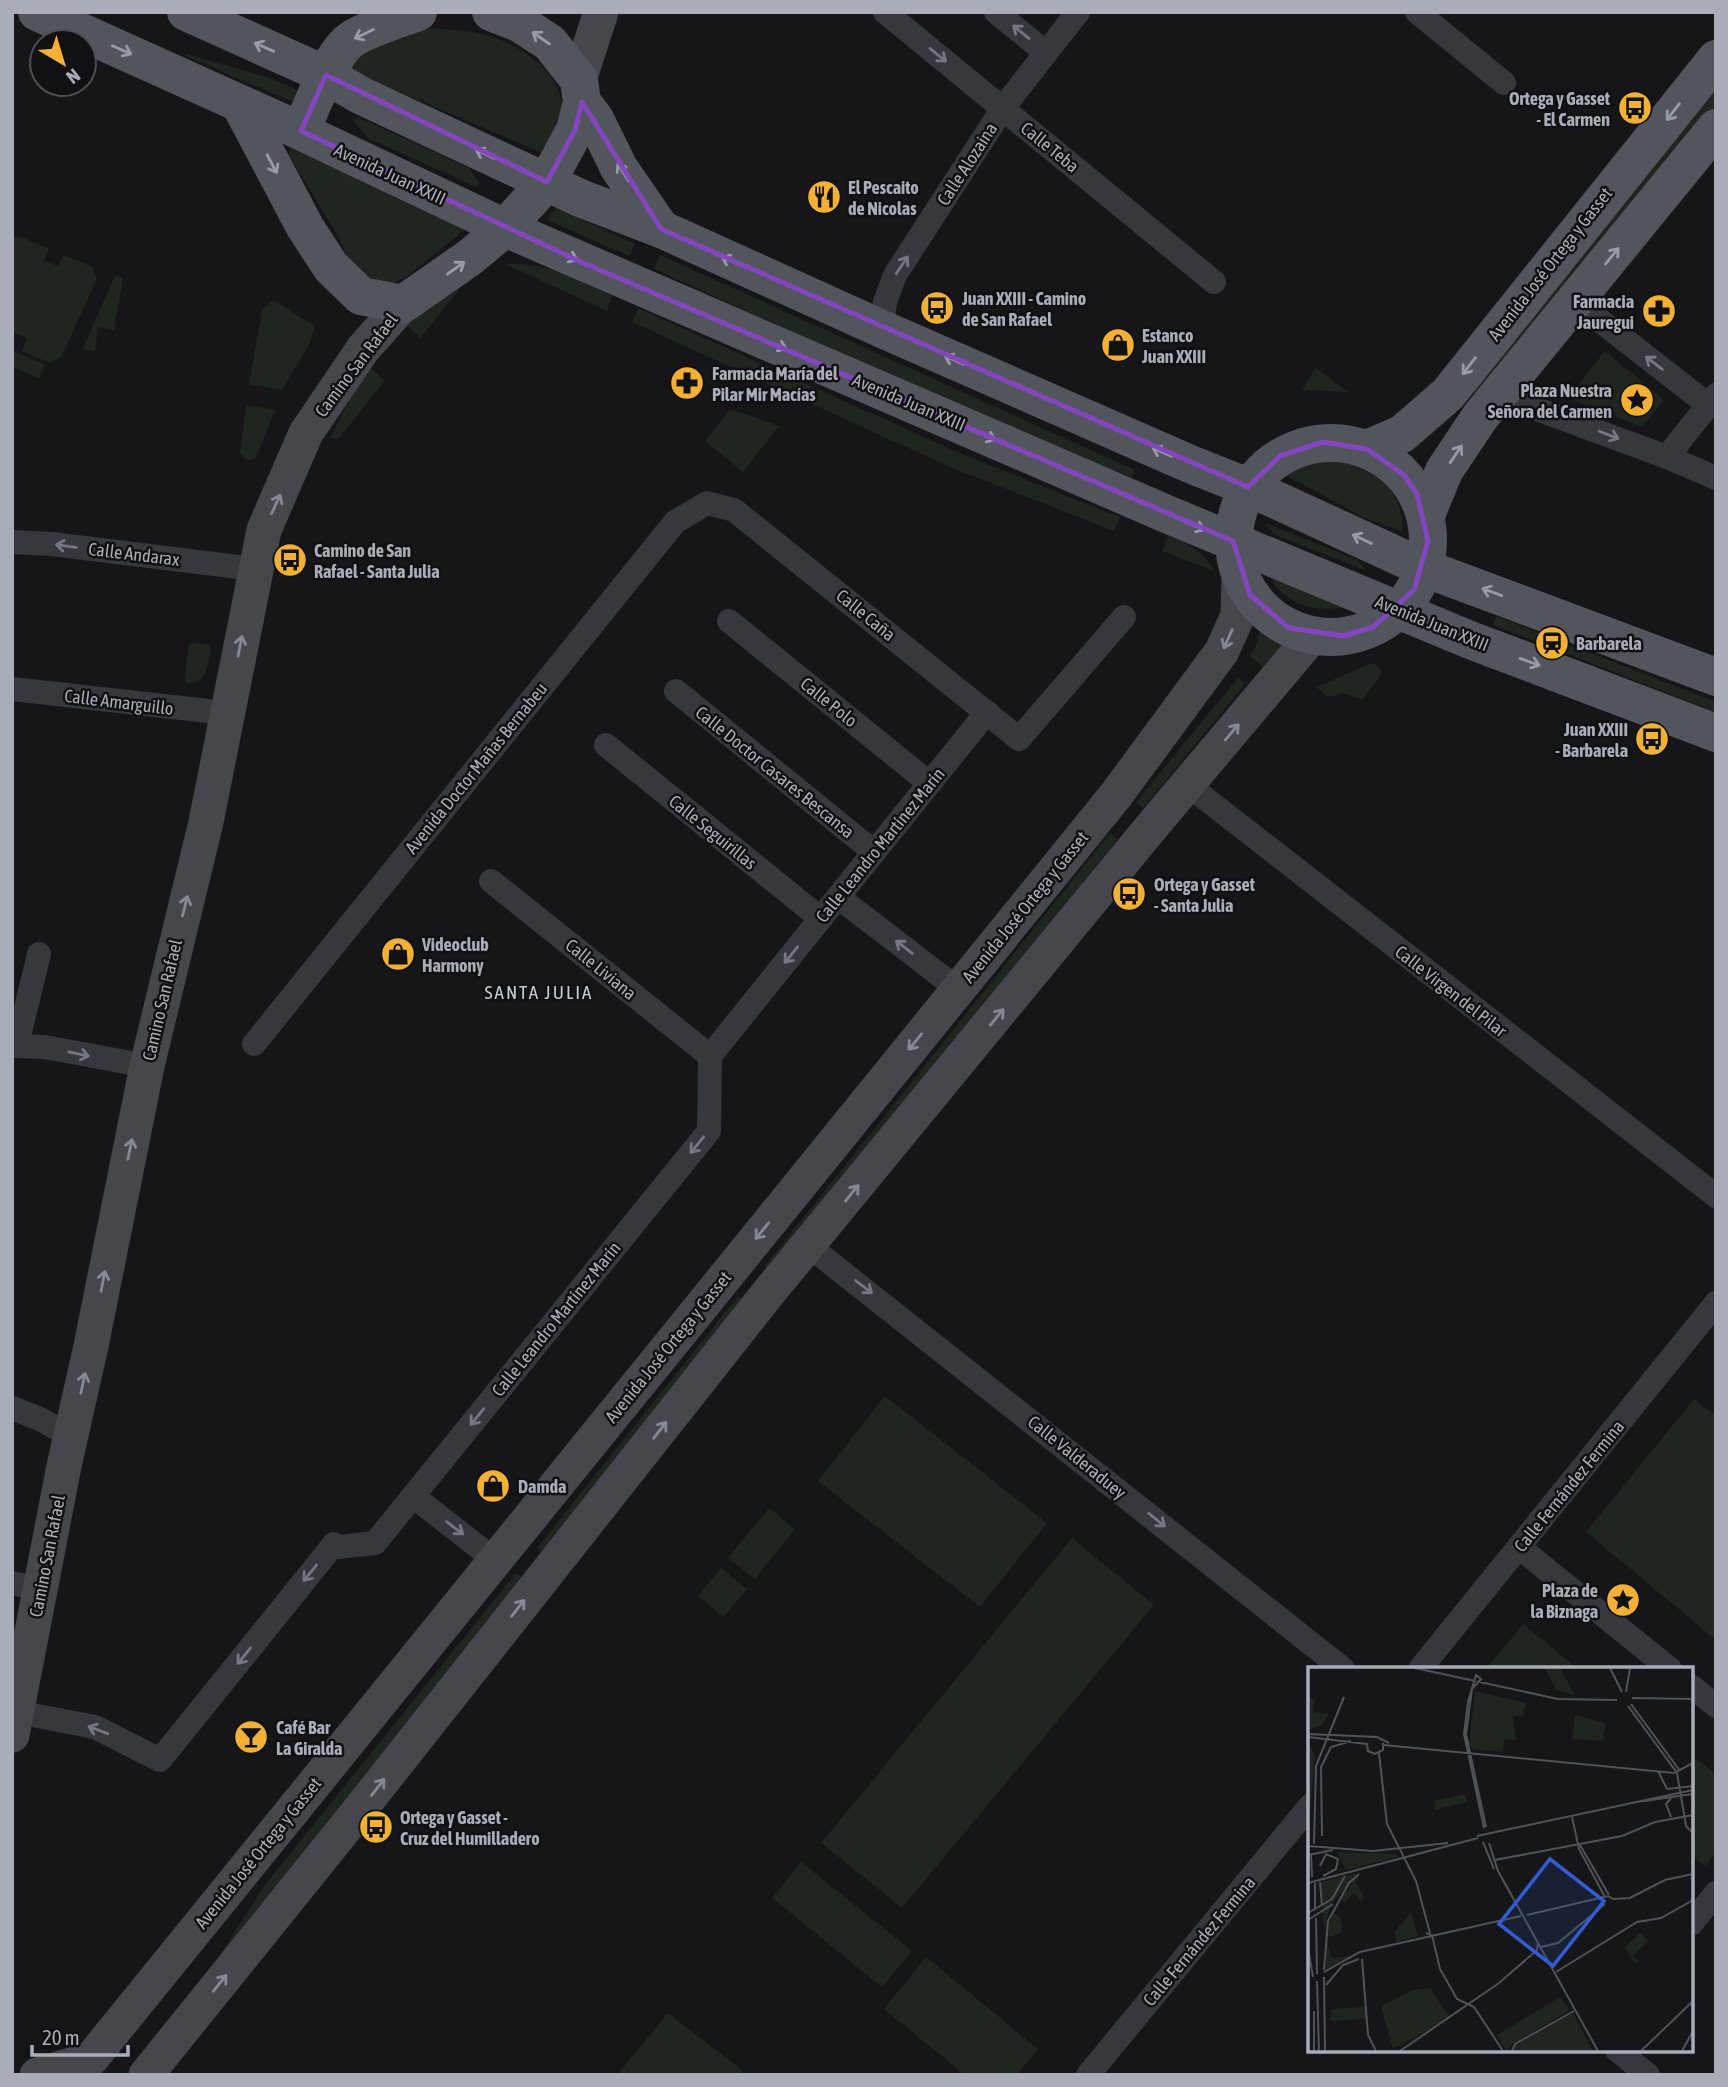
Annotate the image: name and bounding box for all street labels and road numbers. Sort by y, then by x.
street label: Calle Teba [1017,117,1083,177]
street label: Calle Alozaina [933,119,1001,209]
street label: Avenida Juan XXIII [331,139,449,209]
street label: Avenida José Ortega y Gasset [1484,183,1616,345]
street label: Camino San Rafael [310,309,402,421]
street label: Avenida Juan XXIII [849,369,969,435]
street label: Calle Andarax [87,538,181,570]
street label: Calle Caña [832,585,900,645]
street label: Avenida Juan XXIII [1372,591,1492,655]
street label: Calle Polo [797,673,861,731]
street label: Avenida Doctor Mañas Bernabeu [401,678,551,858]
street label: Calle Amarguillo [63,685,175,719]
street label: Calle Doctor Casares Bescansa [691,702,859,842]
street label: Calle Leandro Martínez Marín [811,763,949,927]
street label: Calle Seguirillas [665,790,761,874]
street label: Avenida José Ortega y Gasset [958,827,1092,987]
street label: Calle Liviana [562,934,640,1004]
street label: Camino San Rafael [138,937,186,1063]
street label: Calle Virgen del Pilar [1391,941,1512,1042]
street label: Calle Leandro Martínez Marín [487,1237,625,1401]
street label: Avenida José Ortega y Gasset [601,1267,735,1427]
street label: Calle Valderaduey [1024,1411,1130,1503]
street label: Calle Fernández Fermina [1510,1416,1628,1556]
street label: Camino San Rafael [25,1493,69,1619]
street label: Avenida José Ortega y Gasset [191,1773,325,1933]
street label: Calle Fernández Fermina [1139,1872,1259,2010]

